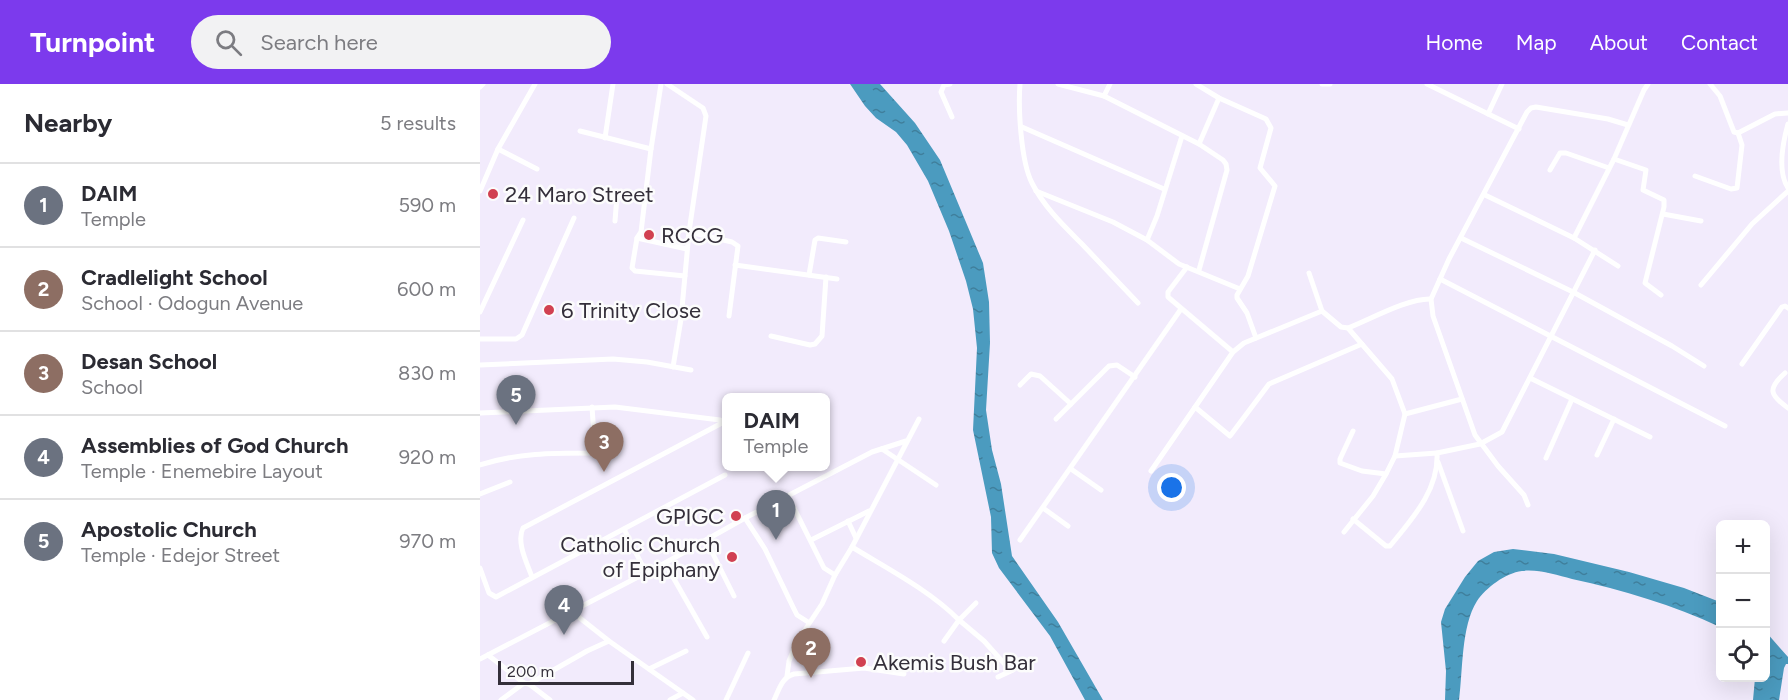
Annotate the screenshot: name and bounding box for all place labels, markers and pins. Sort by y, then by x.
place label: 24 Maro Street [505,181,653,208]
marker: 24 Maro Street [486,187,500,201]
place label: RCCG [661,222,723,249]
marker: RCCG [642,228,656,242]
place label: 6 Trinity Close [561,297,701,324]
marker: 6 Trinity Close [542,303,556,317]
pin: 5 [496,376,536,425]
pin: 3 [584,422,624,472]
pin: 1 [756,490,796,540]
place label: GPIGC [656,503,724,530]
marker: GPIGC [729,509,743,523]
place label: Catholic Church of Epiphany [560,531,720,583]
marker: Catholic Church of Epiphany [725,550,739,564]
pin: 4 [544,586,584,635]
pin: 2 [792,628,830,678]
place label: Akemis Bush Bar [873,649,1036,676]
marker: Akemis Bush Bar [854,655,868,669]

